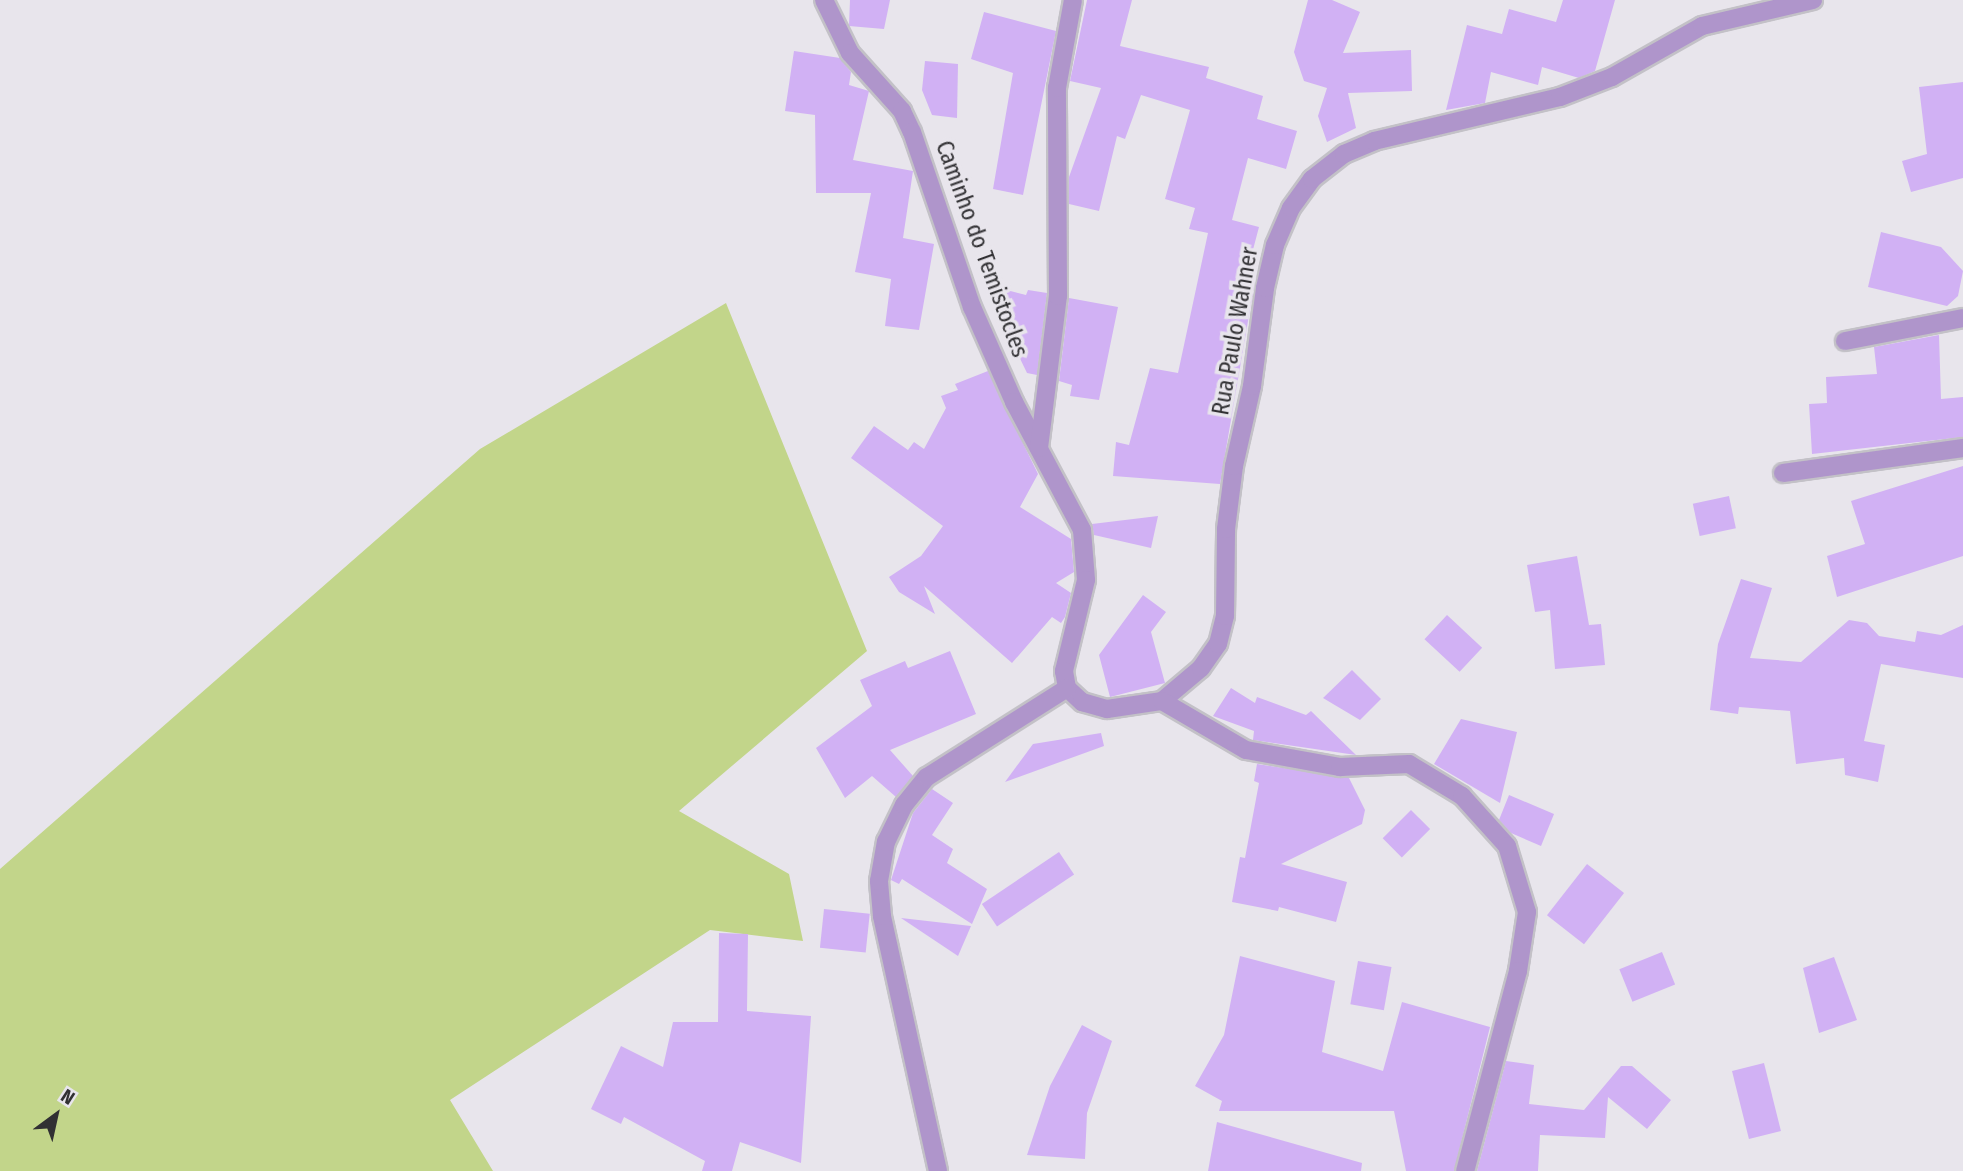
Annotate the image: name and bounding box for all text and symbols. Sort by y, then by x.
street label: Caminho do Temistocles [930,137,1034,361]
street label: Rua Paulo Wahner [1207,245,1263,417]
north arrow [21,1080,91,1150]
text: N [57,1084,79,1110]

